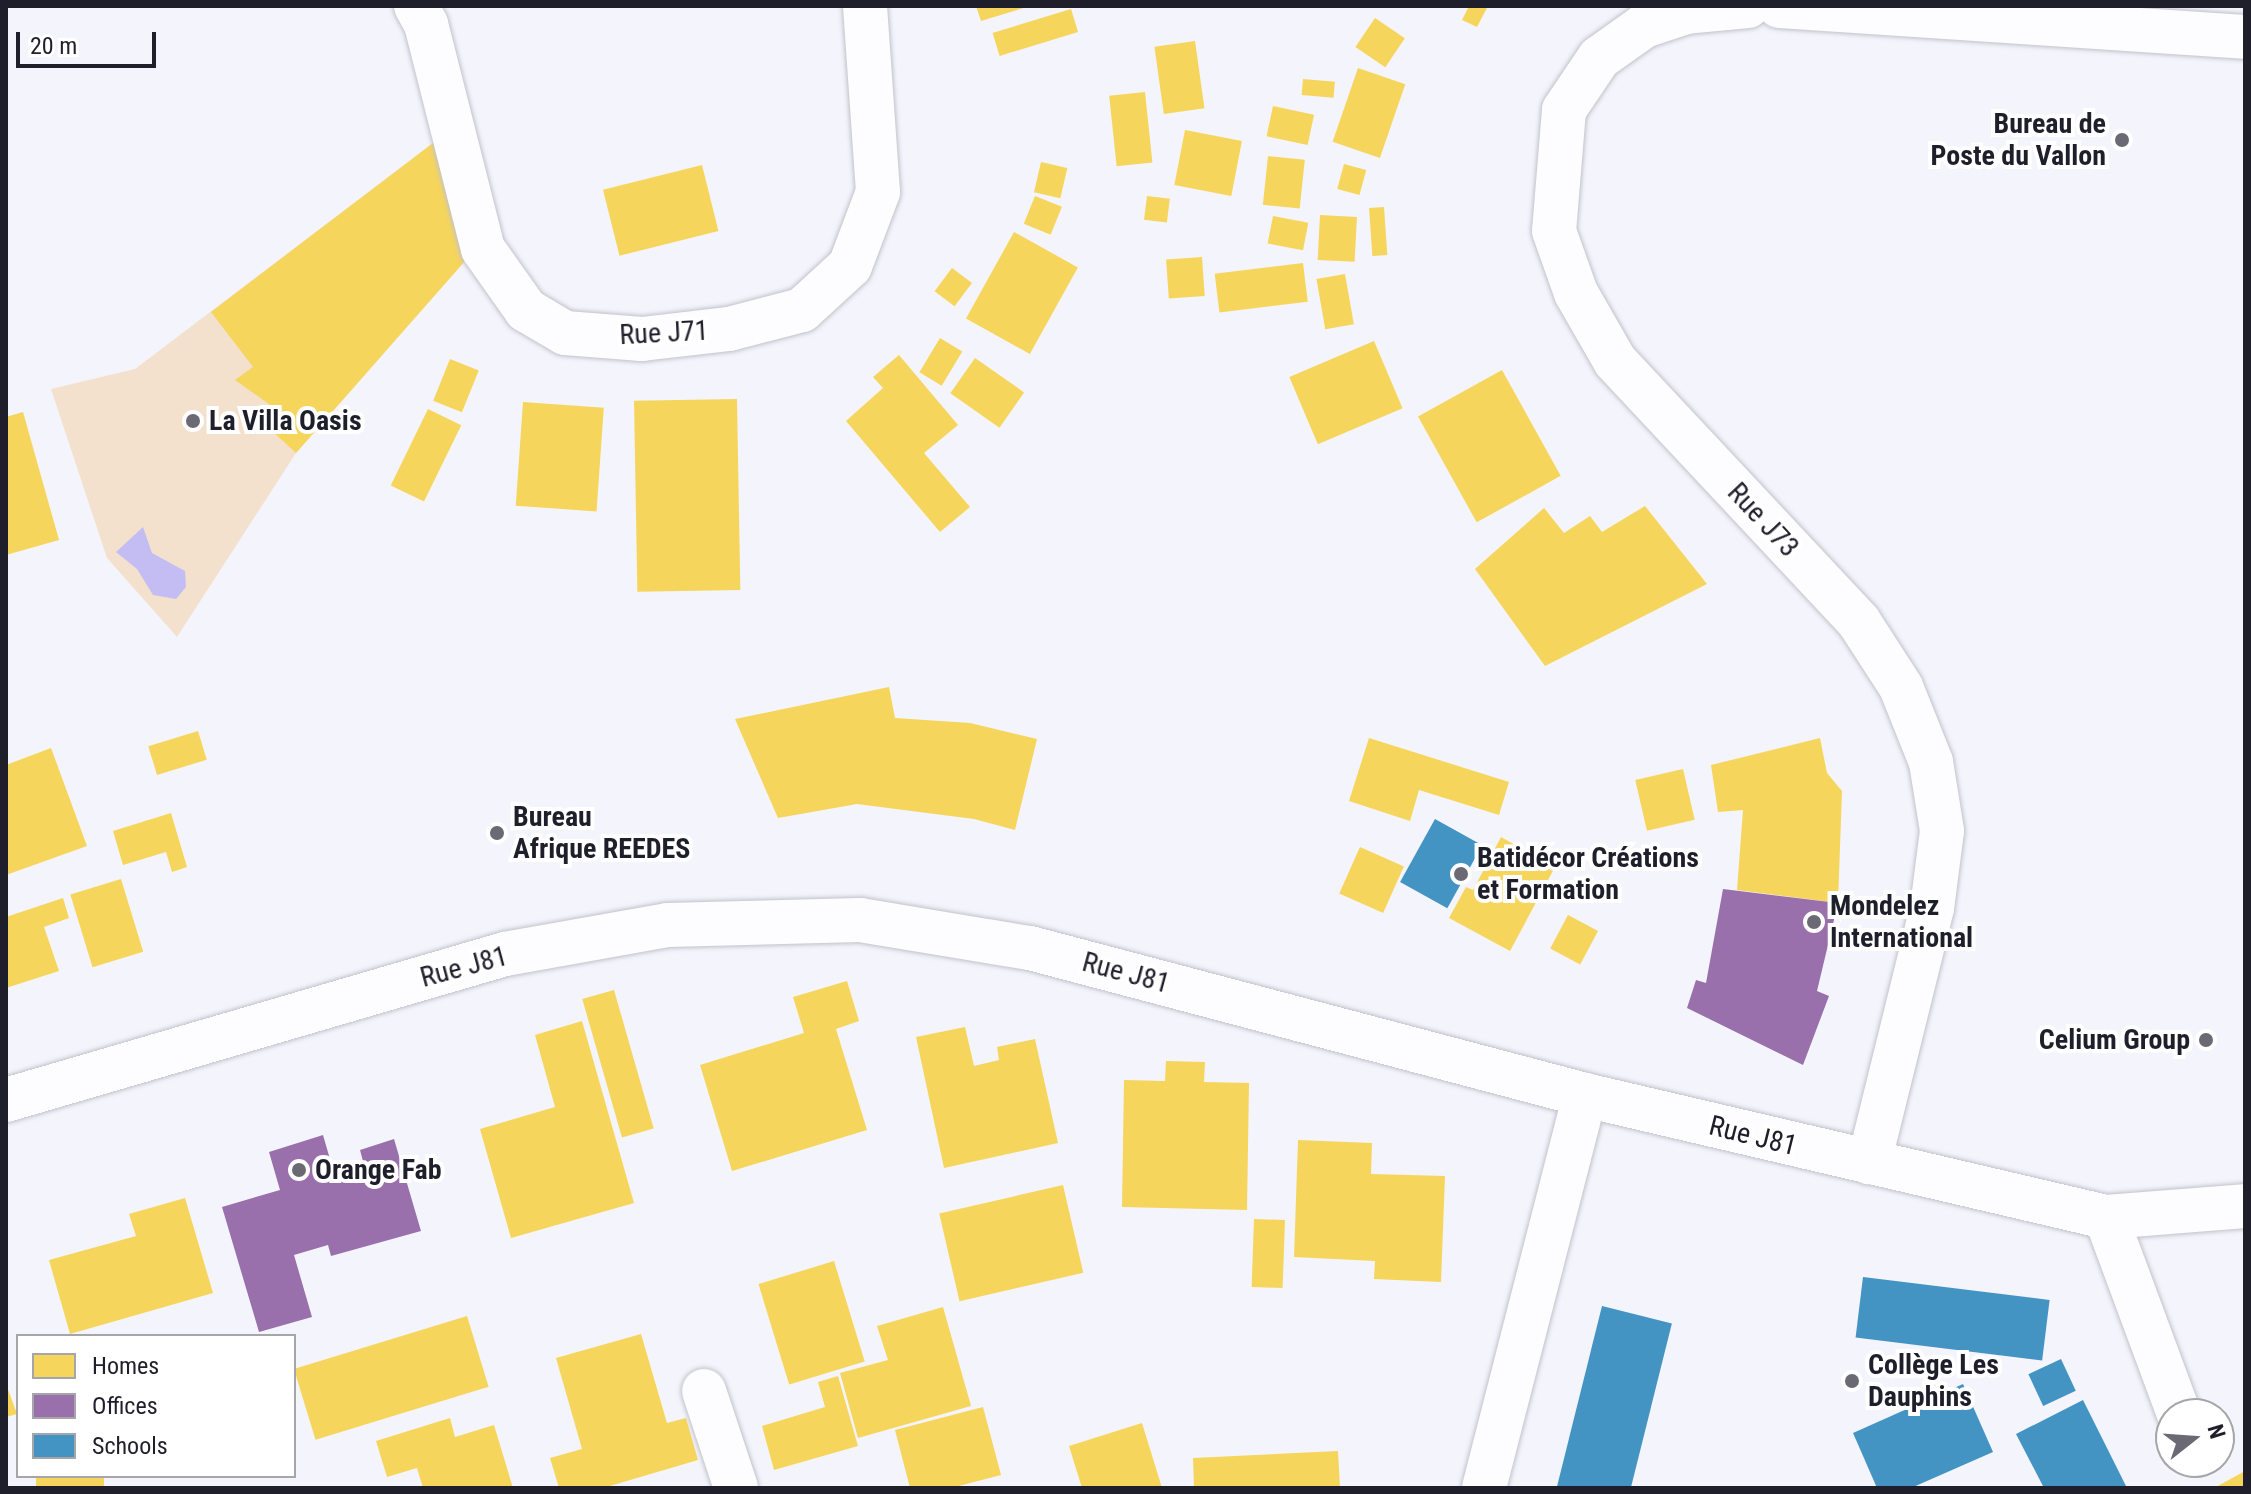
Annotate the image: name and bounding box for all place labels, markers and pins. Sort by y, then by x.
place label: Bureau de Poste du Vallon [1931,107,2106,173]
marker: Bureau de Poste du Vallon [2113,131,2131,149]
place label: La Villa Oasis [209,404,362,438]
marker: La Villa Oasis [184,412,202,430]
place label: Bureau Afrique REEDES [513,800,690,866]
marker: Bureau Afrique REEDES [488,824,506,842]
place label: Batidécor Créations et Formation [1477,841,1699,907]
marker: Batidécor Créations et Formation [1452,865,1470,883]
place label: Mondelez International [1830,889,1973,955]
marker: Mondelez International [1805,913,1823,931]
place label: Celium Group [2039,1023,2190,1057]
marker: Celium Group [2197,1031,2215,1049]
place label: Orange Fab [315,1153,442,1187]
marker: Orange Fab [290,1161,308,1179]
place label: Collège Les Dauphins [1868,1348,1999,1414]
marker: Collège Les Dauphins [1843,1372,1861,1390]

